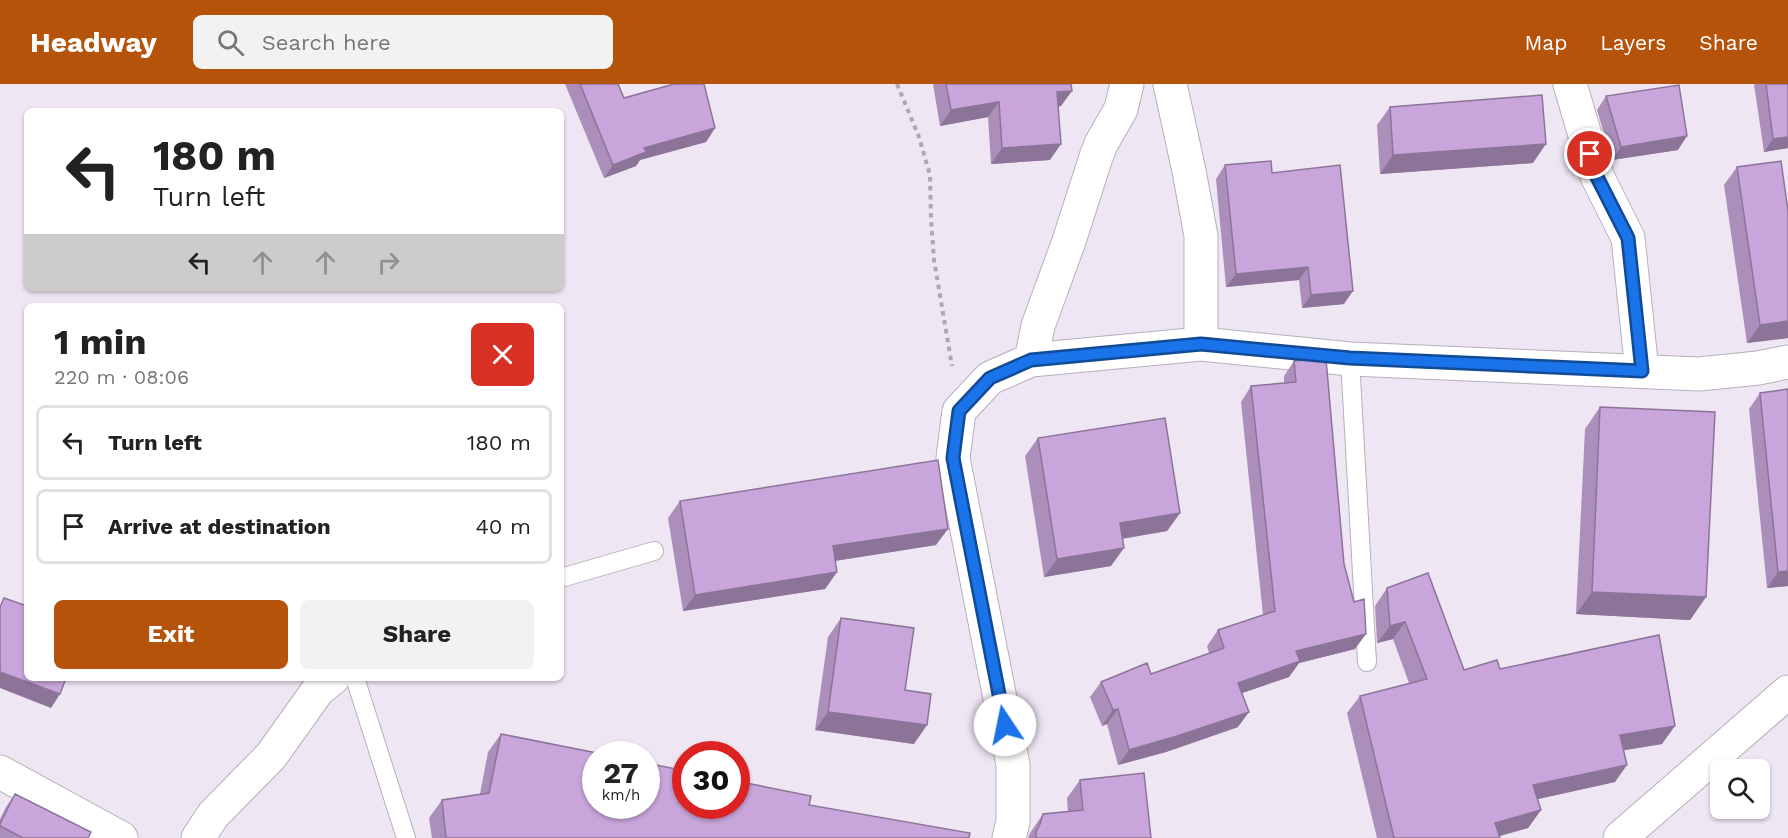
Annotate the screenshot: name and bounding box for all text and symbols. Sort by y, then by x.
search box [193,15,613,69]
text: Headway [30,26,157,59]
icon: search [214,26,247,59]
text: Search here [262,30,391,55]
text: Map [1524,30,1567,55]
text: Layers [1600,30,1666,55]
text: Share [1699,30,1758,55]
pin [1564,128,1615,179]
text: 180 m [153,131,276,180]
icon: left [54,132,132,210]
icon: arrive [1573,137,1606,170]
text: Turn left [153,181,265,213]
icon: left [183,246,216,279]
icon: ahead [246,246,279,279]
icon: ahead [309,246,342,279]
icon: right [372,246,405,279]
text: 1 min [54,321,146,363]
button: close [471,323,534,386]
text: 220 m · 08:06 [54,365,189,389]
icon: left [57,426,90,459]
text: Turn left [108,430,202,455]
text: 180 m [467,430,531,455]
icon: arrive [57,510,90,543]
text: Arrive at destination [108,514,331,539]
text: 40 m [475,514,531,539]
button: Exit [54,600,288,669]
button: Share [300,600,534,669]
position arrow [973,693,1037,757]
speed limit sign: 30 [672,741,750,819]
text: 27 [603,755,639,790]
map controls [1710,759,1770,819]
button: search [1710,759,1770,819]
text: km/h [602,786,640,804]

